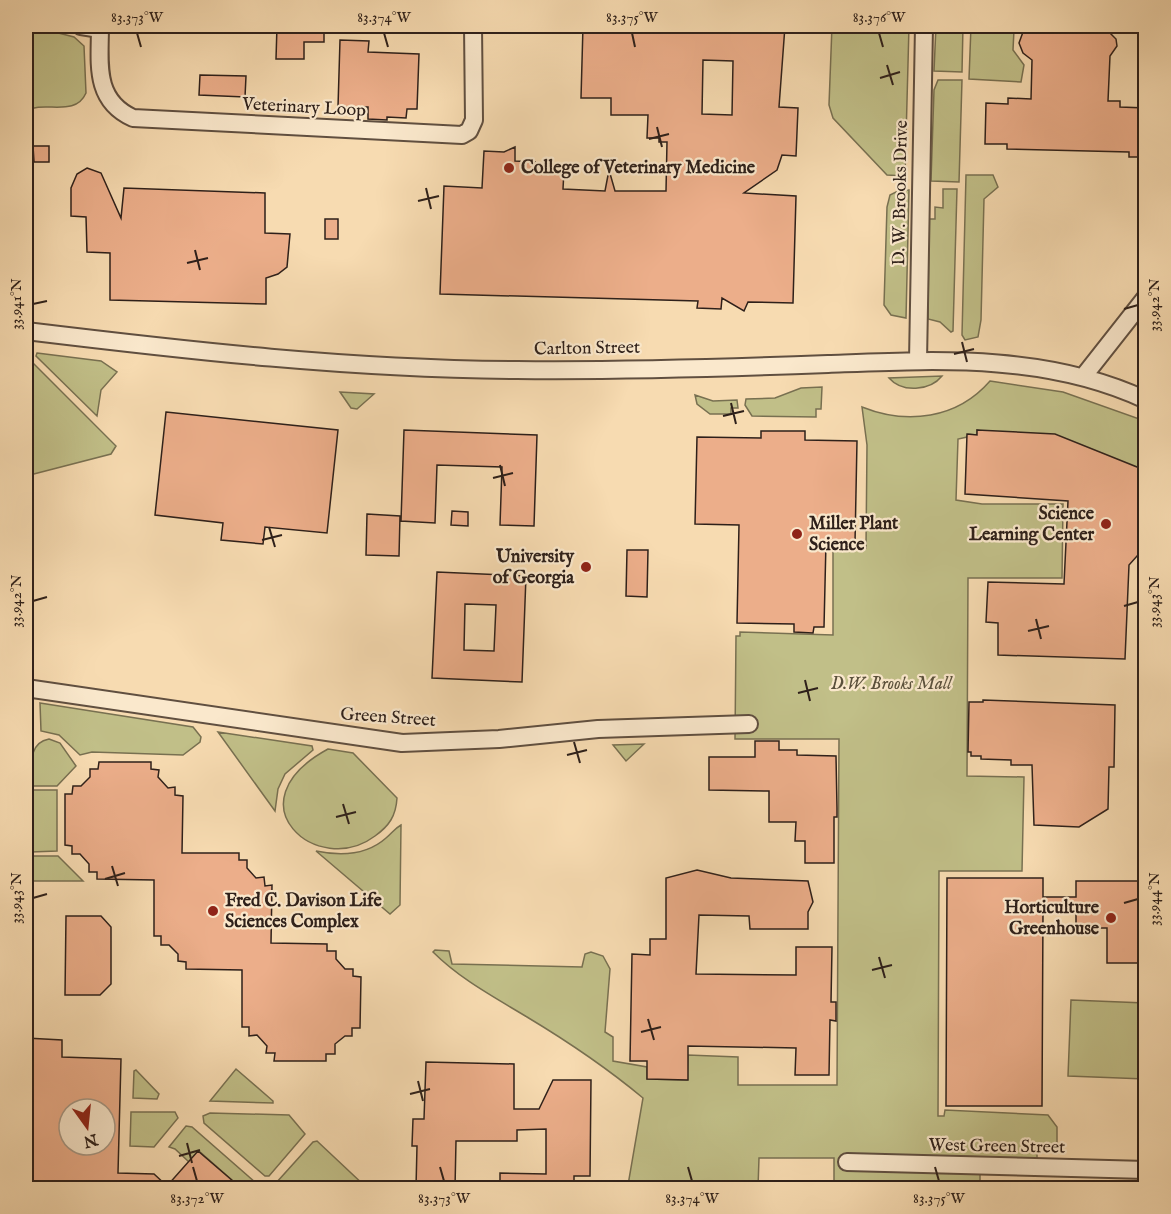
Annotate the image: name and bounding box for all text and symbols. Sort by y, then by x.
text: 83.373°W [111,8,164,27]
text: 83.374°W [357,8,412,27]
text: 83.375°W [606,8,659,27]
text: 83.376°W [853,8,906,27]
street label: Veterinary Loop [241,93,367,123]
street label: D. W. Brooks Drive [888,120,914,266]
place label: College of Veterinary Medicine [521,157,756,180]
marker: College of Veterinary Medicine [502,161,516,175]
text: 33.941°N [7,278,26,330]
text: 33.942°N [1145,278,1164,332]
street label: Carlton Street [534,337,640,361]
place label: Science Learning Center [969,503,1095,547]
place label: Miller Plant Science [809,513,899,557]
marker: Science Learning Center [1099,517,1113,531]
marker: Miller Plant Science [790,527,804,541]
place label: University of Georgia [493,546,575,590]
marker: University of Georgia [579,560,593,574]
text: 33.942°N [7,574,26,628]
text: 33.943°N [1145,576,1164,628]
park label: D.W. Brooks Mall [831,673,953,696]
street label: Green Street [339,703,437,733]
text: 33.943°N [7,872,26,924]
text: 33.944°N [1145,872,1164,926]
place label: Fred C. Davison Life Sciences Complex [225,890,383,934]
place label: Horticulture Greenhouse [1004,897,1100,941]
marker: Fred C. Davison Life Sciences Complex [206,904,220,918]
marker: Horticulture Greenhouse [1104,911,1118,925]
north arrow [57,1097,117,1157]
text: N [81,1128,101,1151]
street label: West Green Street [928,1134,1066,1160]
text: 83.372°W [170,1189,224,1208]
text: 83.373°W [418,1189,471,1208]
text: 83.374°W [665,1189,720,1208]
text: 83.375°W [913,1189,966,1208]

